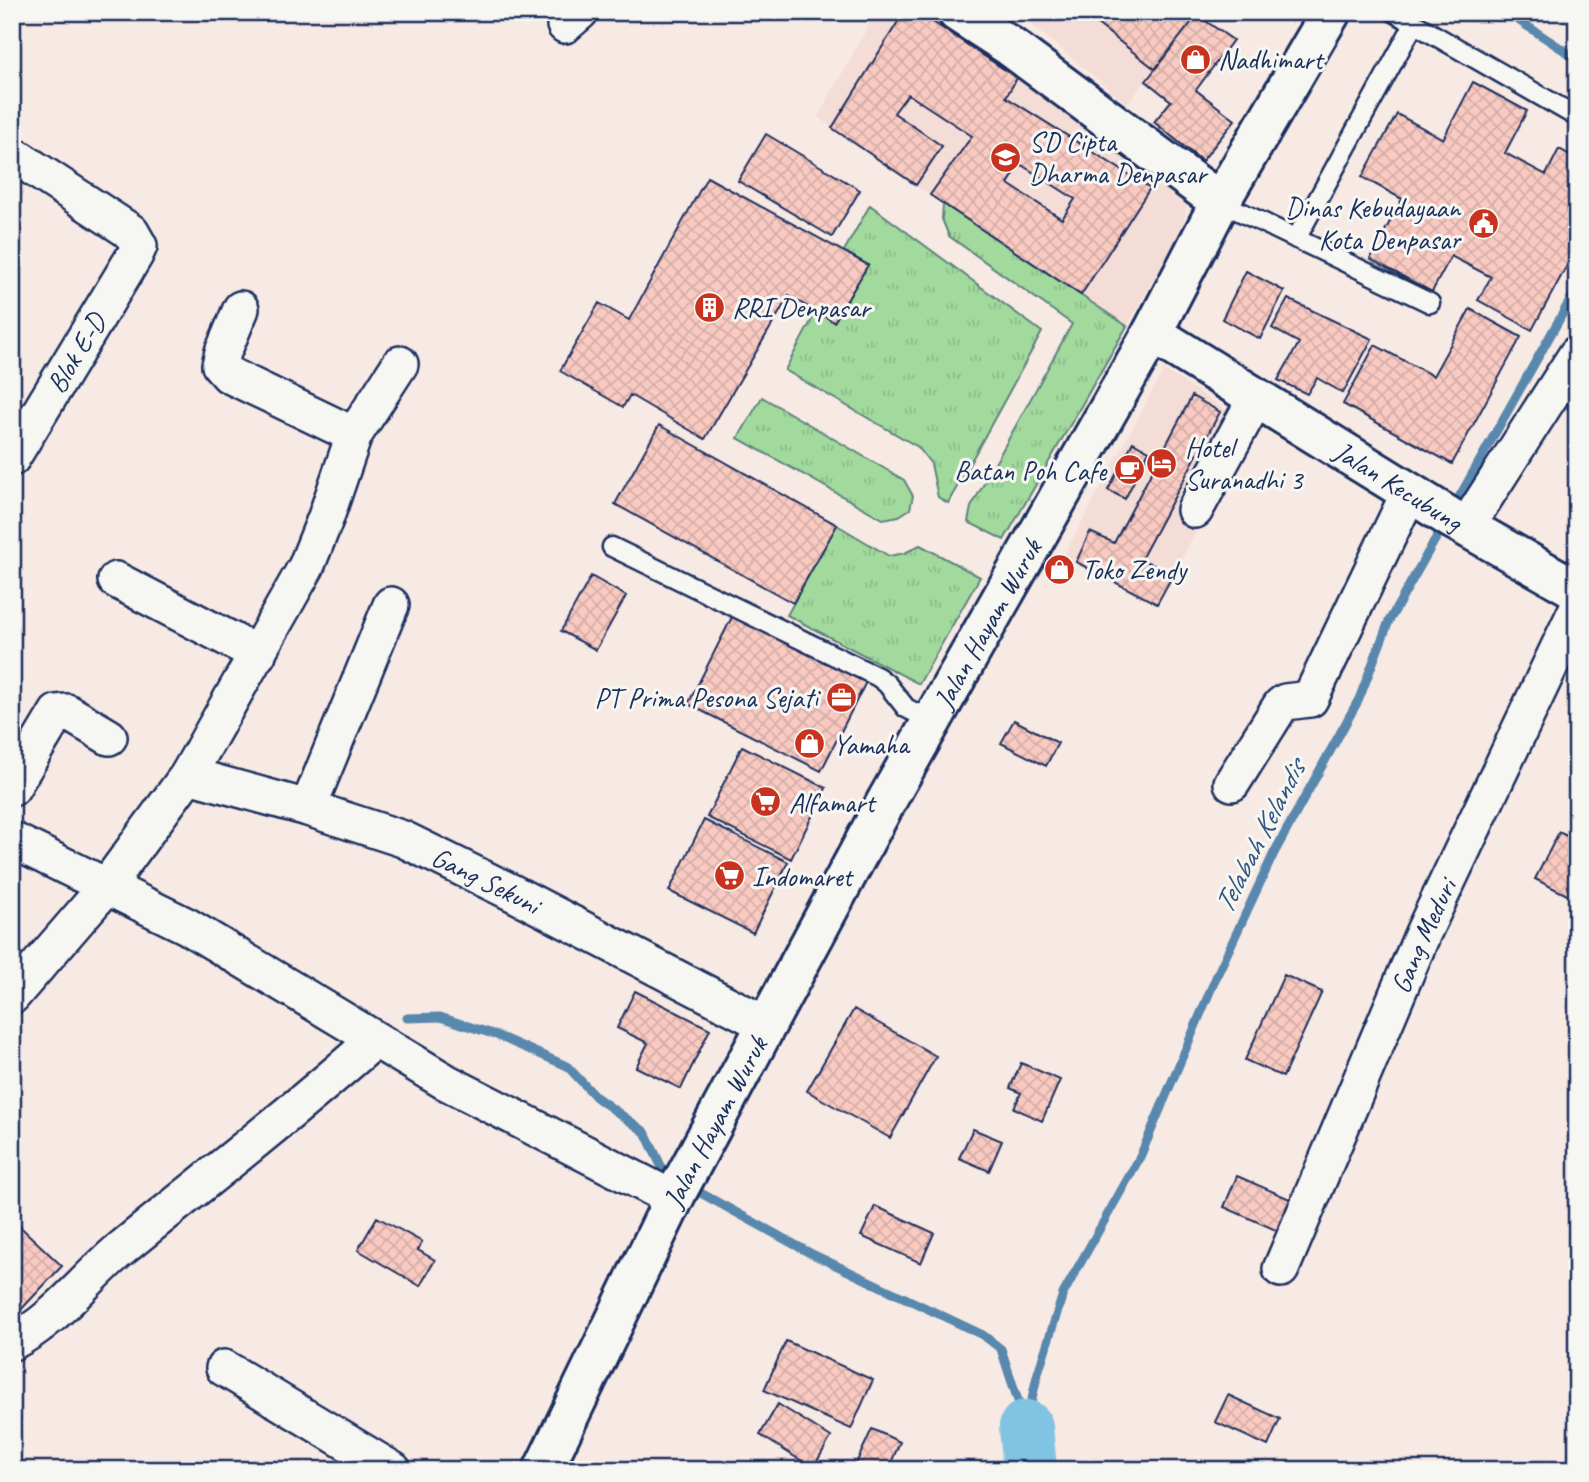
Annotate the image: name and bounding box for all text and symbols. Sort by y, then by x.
shop icon: Nadhimart [1178,42,1212,76]
place label: Nadhimart [1218,42,1325,77]
place label: SD Cipta Dharma Denpasar [1029,124,1209,191]
school or university icon: SD Cipta Dharma Denpasar [989,140,1023,174]
place label: Dinas Kebudayaan Kota Denpasar [1285,190,1462,257]
public building icon: Dinas Kebudayaan Kota Denpasar [1466,206,1500,240]
building icon: RRI Denpasar [692,290,726,324]
place label: RRI Denpasar [732,290,872,325]
street label: Blok E-D [39,304,115,399]
place label: Hotel Suranadhi 3 [1185,430,1305,497]
street label: Jalan Kecubung [1327,432,1470,540]
hotel icon: Hotel Suranadhi 3 [1145,446,1179,480]
place label: Batan Poh Cafe [954,453,1108,488]
cafe icon: Batan Poh Cafe [1112,453,1146,487]
street label: Jalan Hayam Wuruk [924,531,1050,716]
shop icon: Toko Zendy [1042,552,1076,586]
place label: Toko Zendy [1082,552,1188,587]
place label: PT Prima Pesona Sejati [595,680,822,715]
office icon: PT Prima Pesona Sejati [824,680,858,714]
shop icon: Yamaha [793,727,827,761]
place label: Yamaha [833,727,911,762]
water label: Telabah Kelandis [1204,749,1316,920]
supermarket icon: Alfamart [749,785,783,819]
place label: Alfamart [789,785,877,820]
street label: Gang Sekuni [426,838,549,923]
supermarket icon: Indomaret [712,859,746,893]
place label: Indomaret [752,859,854,894]
street label: Gang Meduri [1382,870,1465,998]
street label: Jalan Hayam Wuruk [654,1029,775,1215]

